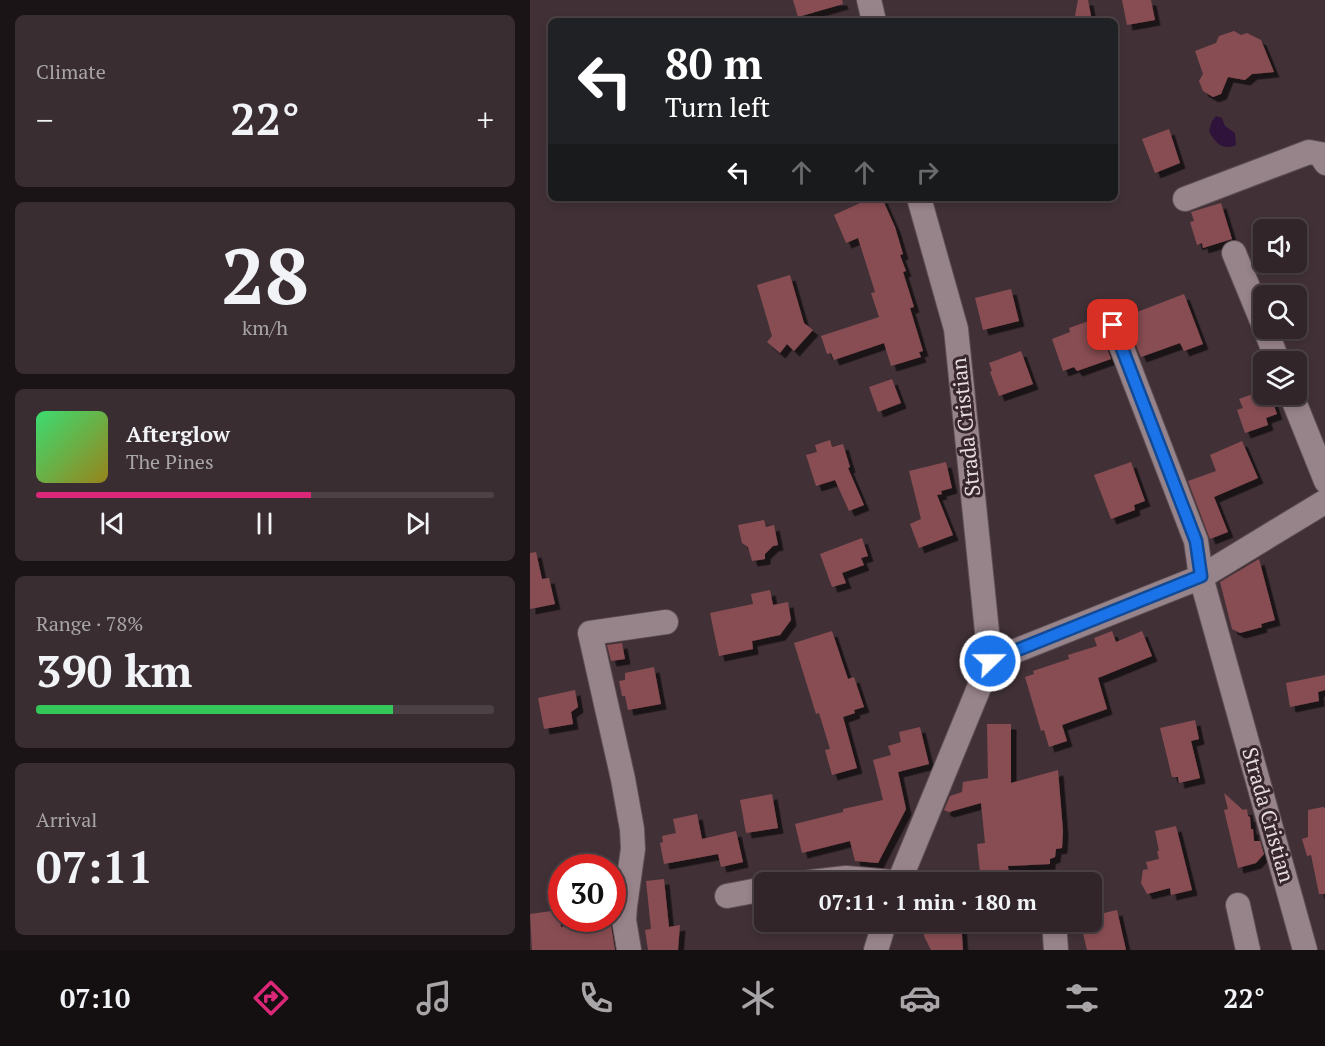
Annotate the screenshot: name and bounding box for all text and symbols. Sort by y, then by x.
text: 80 m [665,35,763,91]
icon: left [566,42,644,120]
text: Climate [36,58,106,85]
text: 22° [230,88,300,148]
text: Turn left [665,89,770,125]
text: − [36,98,54,141]
text: + [476,98,494,141]
icon: left [722,156,755,189]
icon: ahead [785,156,818,189]
icon: ahead [848,156,881,189]
icon: right [911,156,944,189]
map controls [1253,219,1307,405]
button: sound [1253,219,1307,273]
text: 28 [221,223,309,326]
button: search [1253,285,1307,339]
pin [1087,299,1138,350]
icon: arrive [1096,308,1129,341]
text: km/h [242,314,288,341]
button: layers [1253,351,1307,405]
street label: Strada Cristian [944,356,986,498]
text: Afterglow [126,419,230,448]
text: The Pines [126,448,214,475]
icon: previous [96,507,129,540]
icon: pause [248,507,281,540]
icon: next [401,507,434,540]
text: Range · 78% [36,610,143,637]
position arrow [958,629,1022,693]
text: 390 km [36,640,192,700]
street label: Strada Cristian [1236,744,1302,886]
text: Arrival [36,806,97,833]
text: 07:11 [36,836,153,896]
speed limit sign: 30 [548,854,626,932]
text: 07:11 · 1 min · 180 m [819,887,1037,916]
icon: directions [250,977,292,1019]
icon: music [413,977,455,1019]
icon: phone [575,977,617,1019]
icon: climate [737,977,779,1019]
icon: car [899,977,941,1019]
icon: filters [1061,977,1103,1019]
text: 07:10 [60,980,130,1016]
text: 22° [1223,980,1265,1016]

